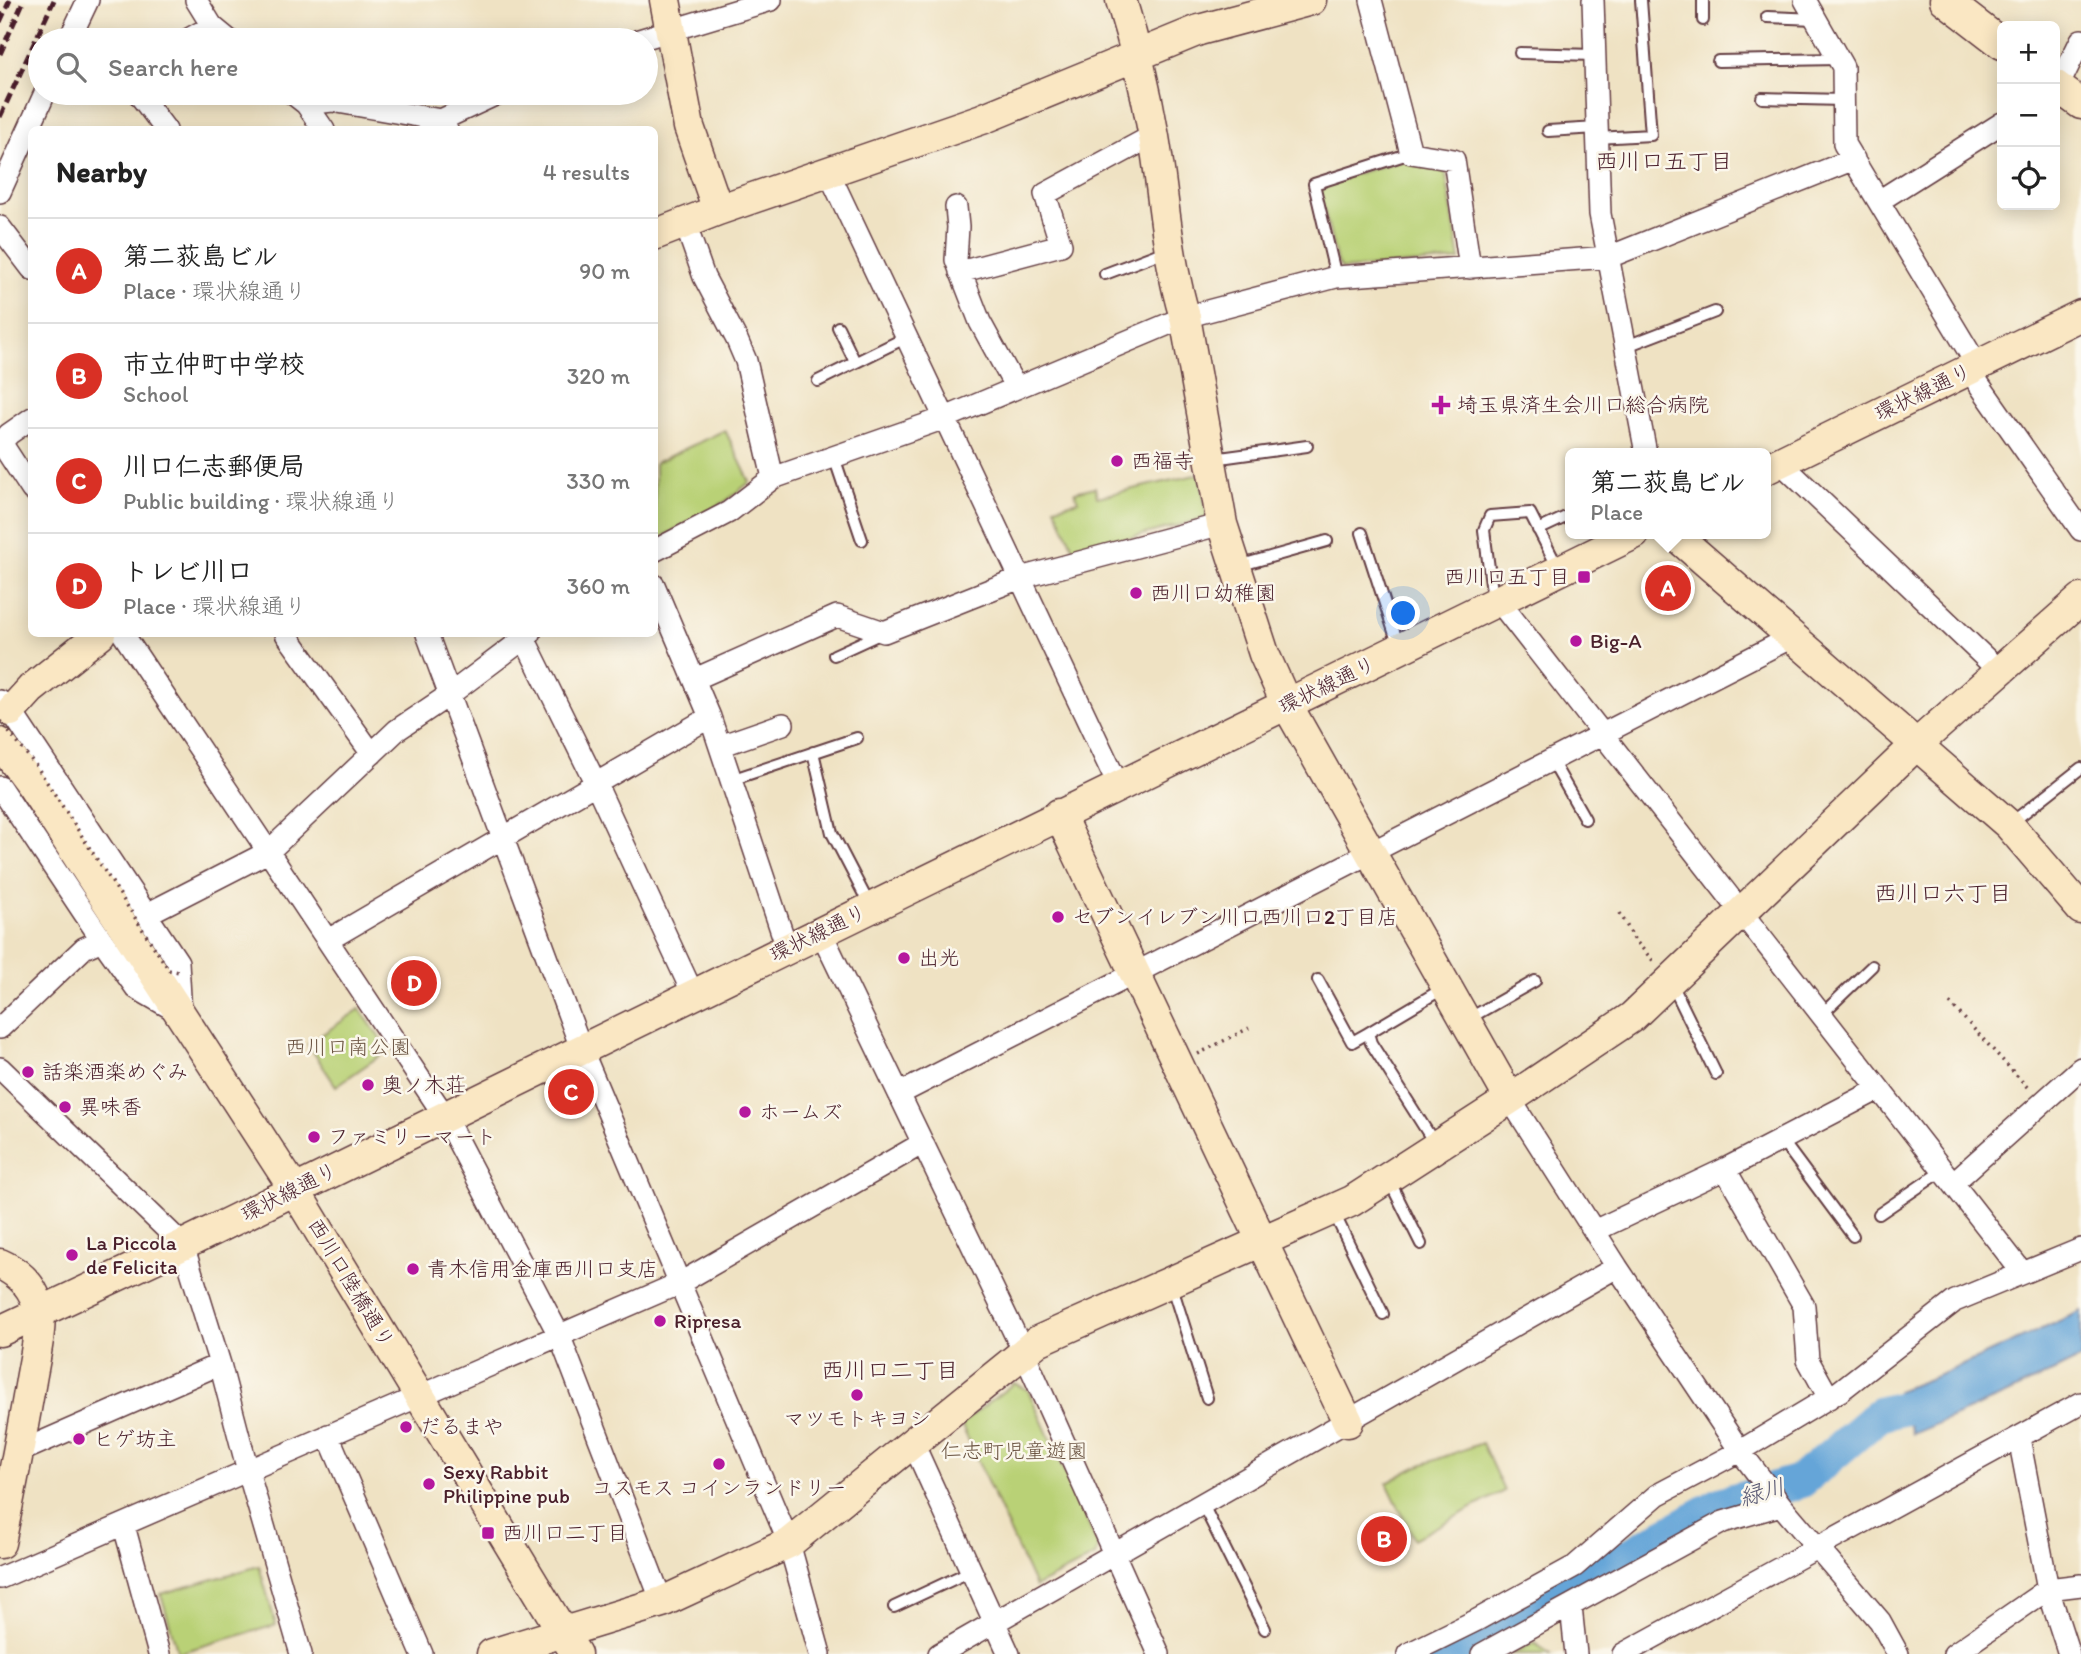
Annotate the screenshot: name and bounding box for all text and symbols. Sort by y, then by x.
map controls [1997,21,2060,210]
button: + [1997,21,2060,84]
search box [28,28,658,105]
icon: search [52,48,90,86]
text: Search here [108,51,238,83]
button: − [1997,84,2060,147]
district label: 西川口五丁目 [1595,147,1733,175]
button: locate [1997,147,2060,210]
text: Nearby [56,153,147,190]
text: 4 results [543,158,630,186]
text: 第二荻島ビル [123,240,278,272]
text: A [72,257,86,285]
text: 90 m [579,257,630,285]
text: Place · 環状線通り [123,277,307,305]
text: 市立仲町中学校 [123,348,305,380]
street label: 環状線通り [1870,357,1975,426]
text: B [72,362,86,390]
text: 320 m [567,362,630,390]
text: School [123,380,188,408]
place label: 埼玉県済生会川口総合病院 [1457,392,1709,417]
marker: 埼玉県済生会川口総合病院 [1431,395,1451,415]
place label: 西福寺 [1131,448,1194,473]
popup [1565,448,1771,539]
text: 川口仁志郵便局 [123,450,305,482]
marker: 西福寺 [1109,453,1125,469]
text: 第二荻島ビル [1590,466,1746,498]
text: C [72,467,86,495]
text: 330 m [566,467,630,495]
text: Public building · 環状線通り [123,487,400,515]
text: Place [1590,498,1643,526]
text: トレビ川口 [123,555,253,587]
pin: A [1645,562,1691,614]
place label: 西川口五丁目 [1444,564,1570,589]
marker: 西川口五丁目 [1576,569,1592,585]
text: D [71,572,87,600]
text: 360 m [567,572,630,600]
place label: 西川口幼稚園 [1150,580,1276,605]
marker: 西川口幼稚園 [1128,585,1144,601]
text: Place · 環状線通り [123,592,307,620]
your location [1386,596,1420,630]
place label: Big-A [1590,628,1642,653]
marker: Big-A [1568,633,1584,649]
street label: 環状線通り [1274,650,1379,719]
district label: 西川口六丁目 [1874,879,2012,907]
street label: 環状線通り [765,898,870,967]
place label: セブンイレブン川口西川口2丁目店 [1072,904,1398,929]
marker: セブンイレブン川口西川口2丁目店 [1050,909,1066,925]
place label: 出光 [918,945,960,970]
marker: 出光 [896,950,912,966]
pin: D [391,957,437,1009]
park label: 西川口南公園 [285,1034,411,1059]
place label: 話楽酒楽めぐみ [42,1059,188,1084]
marker: 話楽酒楽めぐみ [20,1064,36,1080]
pin: C [548,1066,594,1118]
place label: 奥ノ木荘 [382,1072,466,1097]
marker: 奥ノ木荘 [360,1077,376,1093]
place label: 異味香 [79,1094,142,1119]
marker: 異味香 [57,1099,73,1115]
place label: ホームズ [759,1099,842,1124]
marker: ホームズ [737,1104,753,1120]
place label: ファミリーマート [328,1124,496,1149]
marker: ファミリーマート [306,1129,322,1145]
street label: 環状線通り [236,1157,341,1227]
street label: 西川口陸橋通り [303,1213,400,1352]
place label: La Piccola de Felicita [86,1230,178,1279]
marker: La Piccola de Felicita [64,1247,80,1263]
place label: 青木信用金庫西川口支店 [427,1256,658,1281]
marker: 青木信用金庫西川口支店 [405,1261,421,1277]
place label: Ripresa [674,1308,742,1333]
marker: Ripresa [652,1313,668,1329]
district label: 西川口二丁目 [821,1356,959,1384]
marker: マツモトキヨシ [849,1387,865,1403]
place label: マツモトキヨシ [784,1406,931,1431]
place label: だるまや [420,1414,504,1439]
marker: だるまや [398,1419,414,1435]
place label: ヒゲ坊主 [93,1426,177,1451]
marker: ヒゲ坊主 [71,1431,87,1447]
park label: 仁志町児童遊園 [941,1438,1088,1463]
marker: コスモス コインランドリー [711,1456,727,1472]
place label: Sexy Rabbit Philippine pub [443,1459,570,1508]
water label: 緑川 [1736,1472,1788,1512]
place label: コスモス コインランドリー [591,1475,847,1500]
marker: Sexy Rabbit Philippine pub [421,1476,437,1492]
pin: B [1361,1513,1407,1565]
place label: 西川口二丁目 [502,1520,628,1545]
marker: 西川口二丁目 [480,1525,496,1541]

